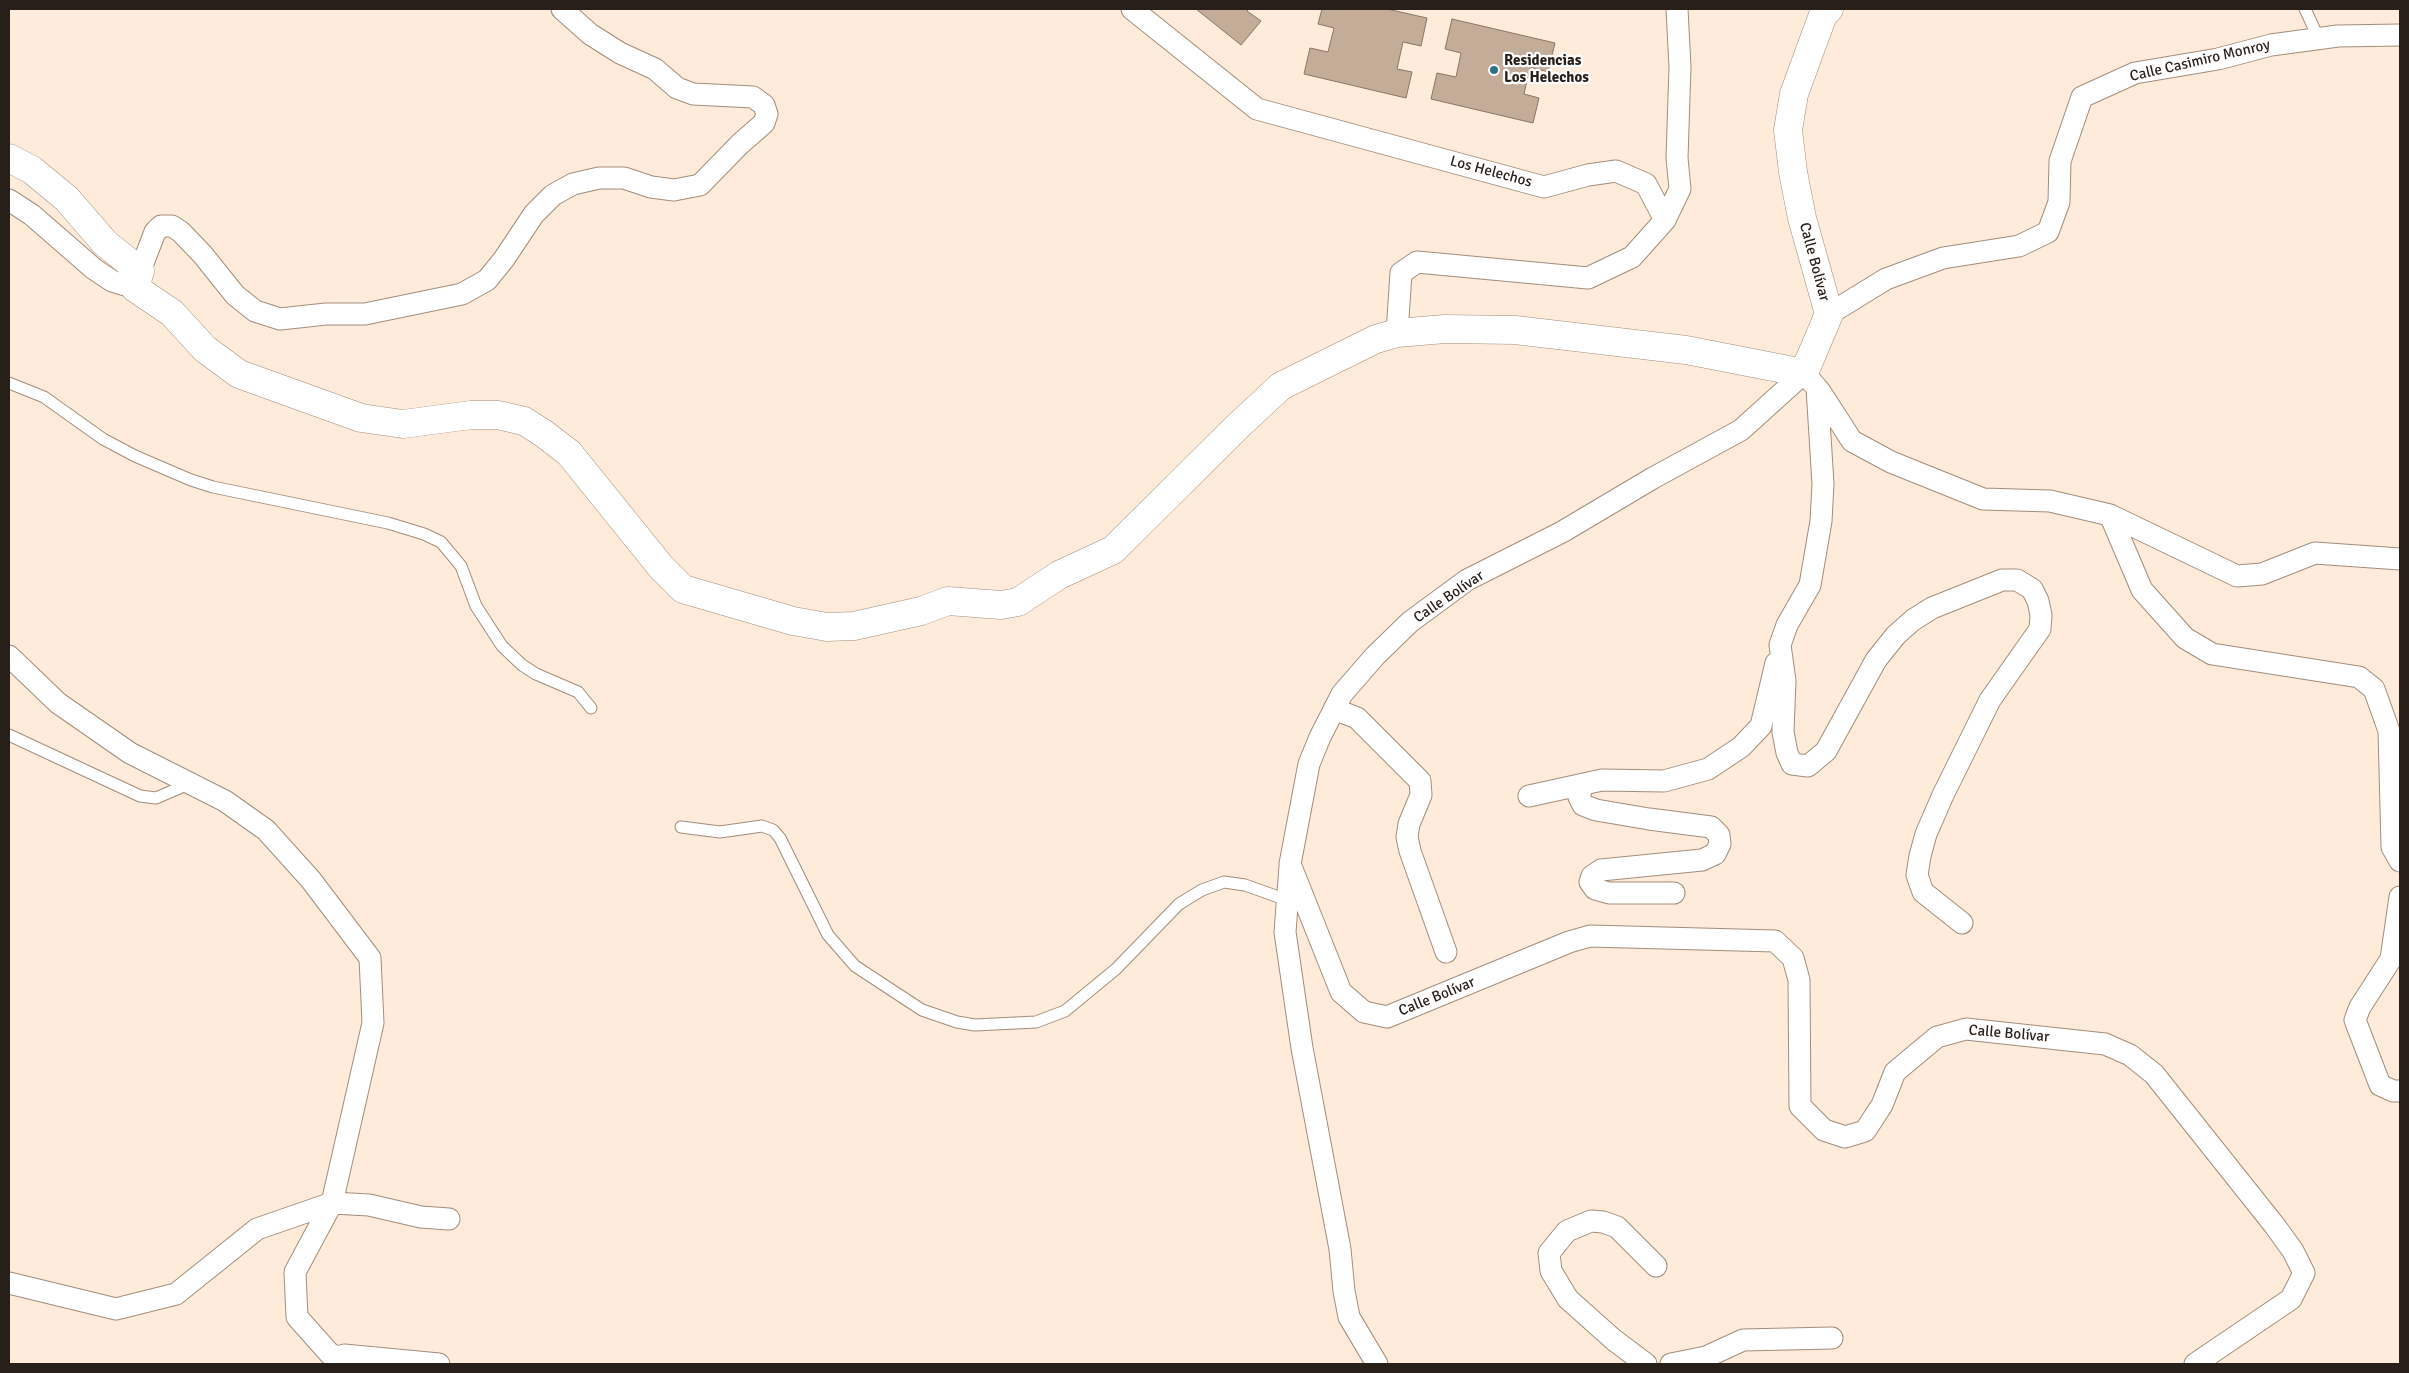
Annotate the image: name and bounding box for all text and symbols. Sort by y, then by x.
street label: Calle Casimiro Monroy [2128,36,2272,86]
place label: Residencias Los Helechos [1504,52,1589,87]
marker: Residencias Los Helechos [1488,64,1500,76]
street label: Los Helechos [1448,152,1534,192]
street label: Calle Bolívar [1795,221,1833,303]
street label: Calle Bolívar [1410,567,1488,627]
street label: Calle Bolívar [1396,973,1478,1021]
street label: Calle Bolívar [1968,1022,2050,1046]

